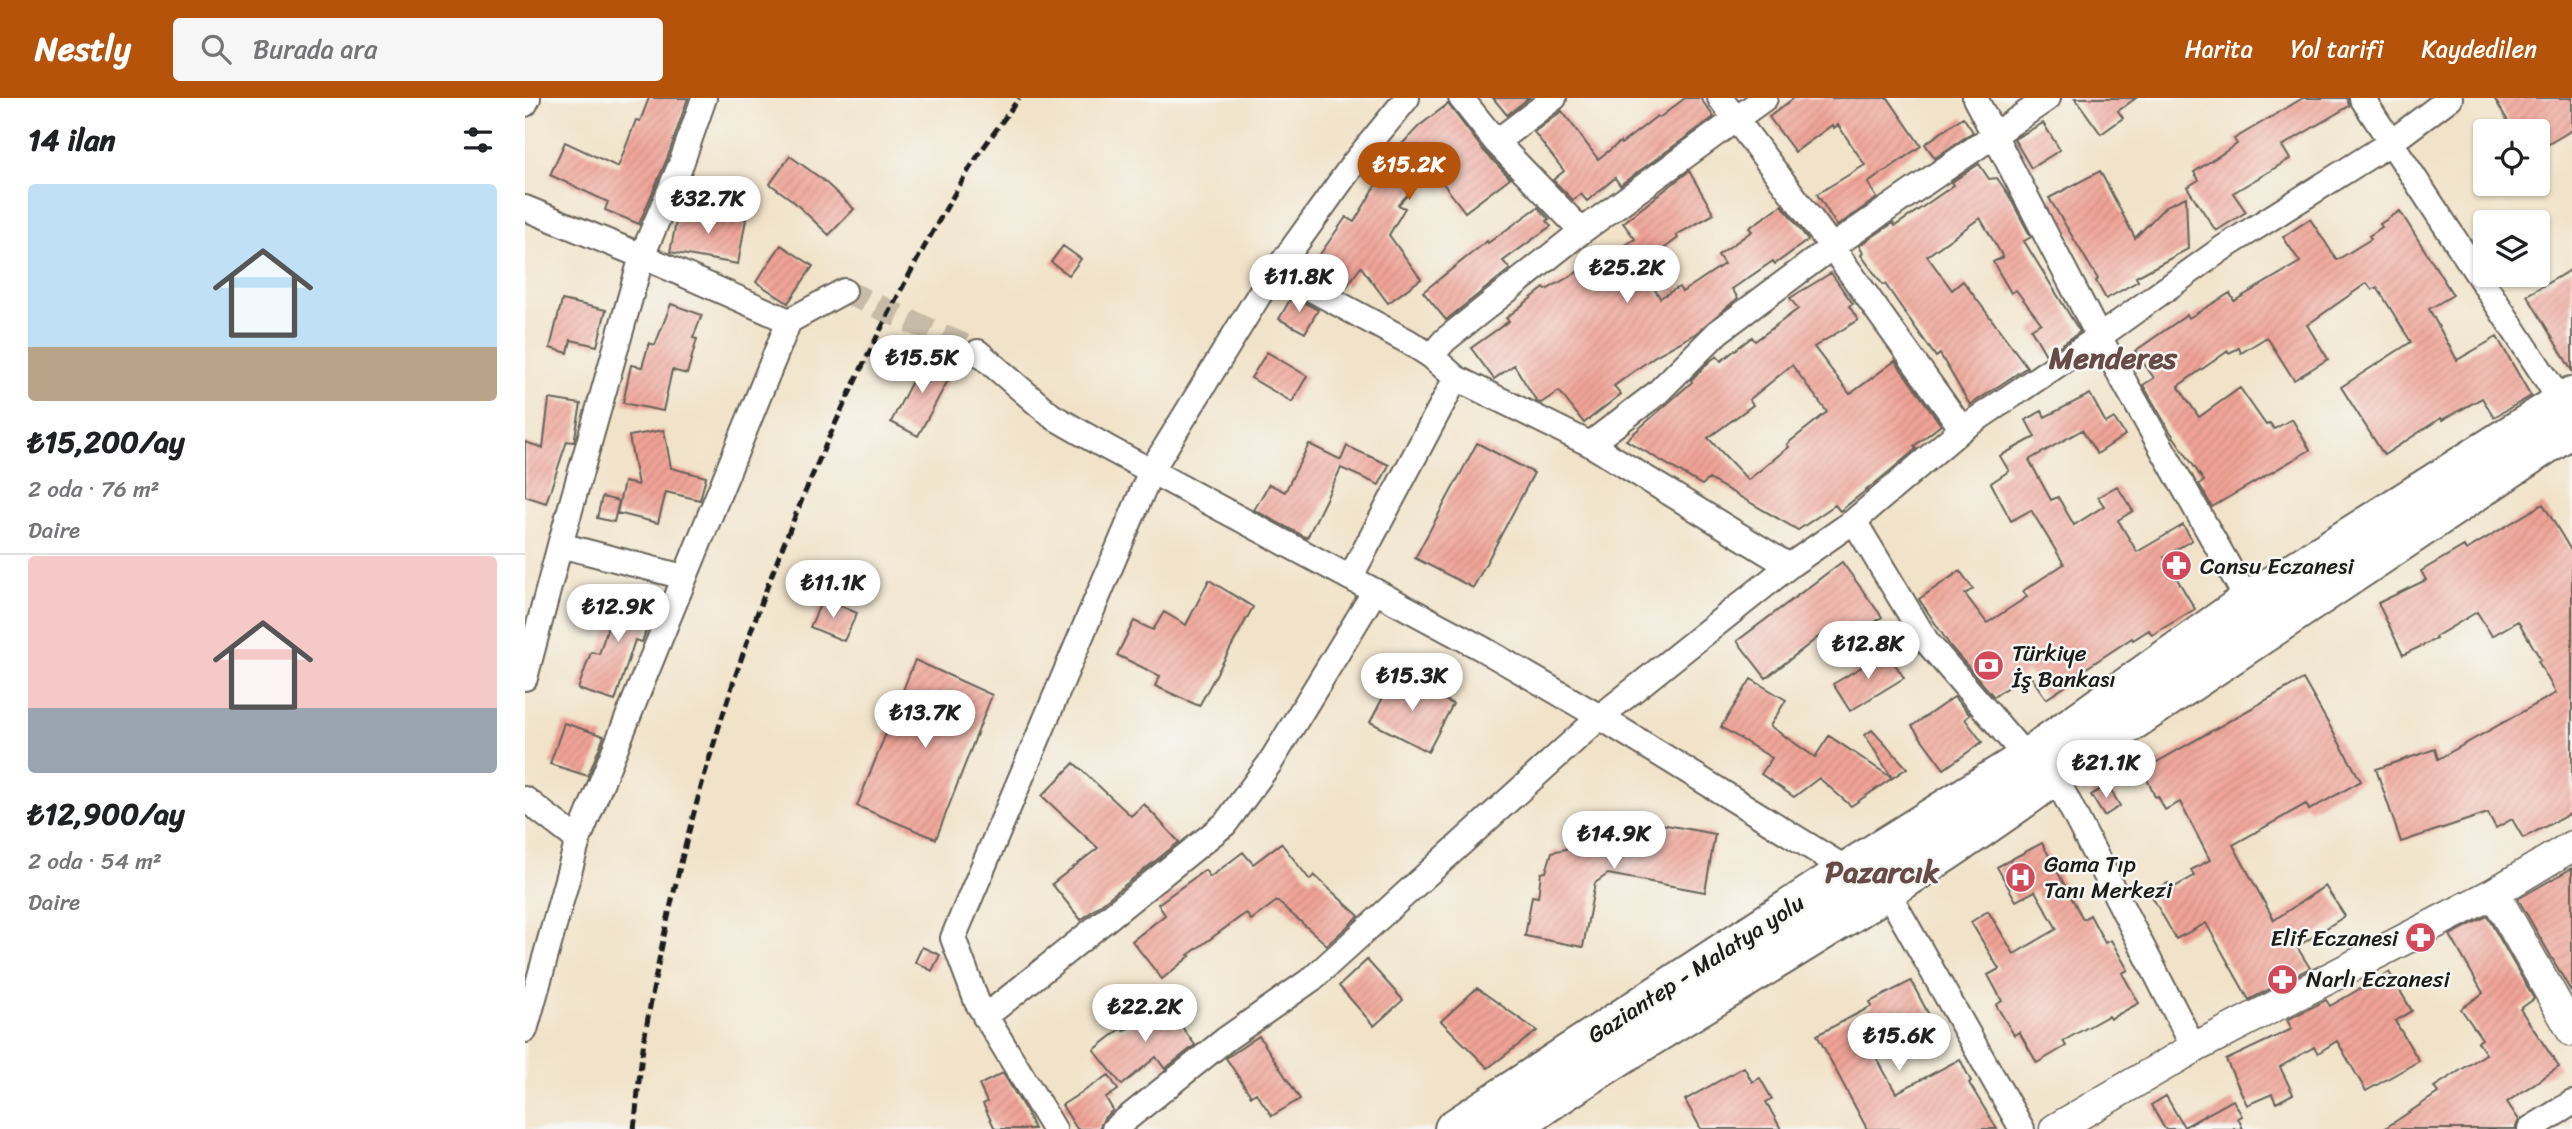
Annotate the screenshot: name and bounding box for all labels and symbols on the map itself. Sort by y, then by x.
pin: ₺15.2K [1352,142,1466,202]
pin: ₺32.7K [651,176,765,236]
pin: ₺25.2K [1570,246,1684,305]
pin: ₺11.8K [1242,254,1356,314]
district label: Menderes [2048,331,2178,385]
pin: ₺15.5K [865,336,979,395]
place label: Cansu Eczanesi [2200,546,2355,587]
pharmacy icon: Cansu Eczanesi [2160,549,2194,583]
pin: ₺11.1K [776,560,890,620]
pin: ₺12.9K [561,584,675,644]
pin: ₺12.8K [1811,622,1925,681]
place label: Türkiye İş Bankası [2011,633,2116,700]
bank icon: Türkiye İş Bankası [1972,649,2006,683]
pin: ₺15.3K [1355,654,1469,713]
pin: ₺13.7K [868,690,982,750]
pin: ₺21.1K [2049,740,2163,800]
pin: ₺14.9K [1557,812,1671,871]
place label: Gama Tıp Tanı Merkezi [2044,844,2173,911]
district label: Pazarcık [1825,845,1940,899]
hospital icon: Gama Tıp Tanı Merkezi [2004,860,2038,894]
street label: Gaziantep - Malatya yolu [1579,883,1813,1055]
place label: Elif Eczanesi [2270,918,2399,959]
pharmacy icon: Elif Eczanesi [2404,921,2438,955]
place label: Narlı Eczanesi [2306,959,2450,1000]
pharmacy icon: Narlı Eczanesi [2266,962,2300,996]
pin: ₺22.2K [1088,984,1202,1044]
pin: ₺15.6K [1842,1014,1956,1073]

